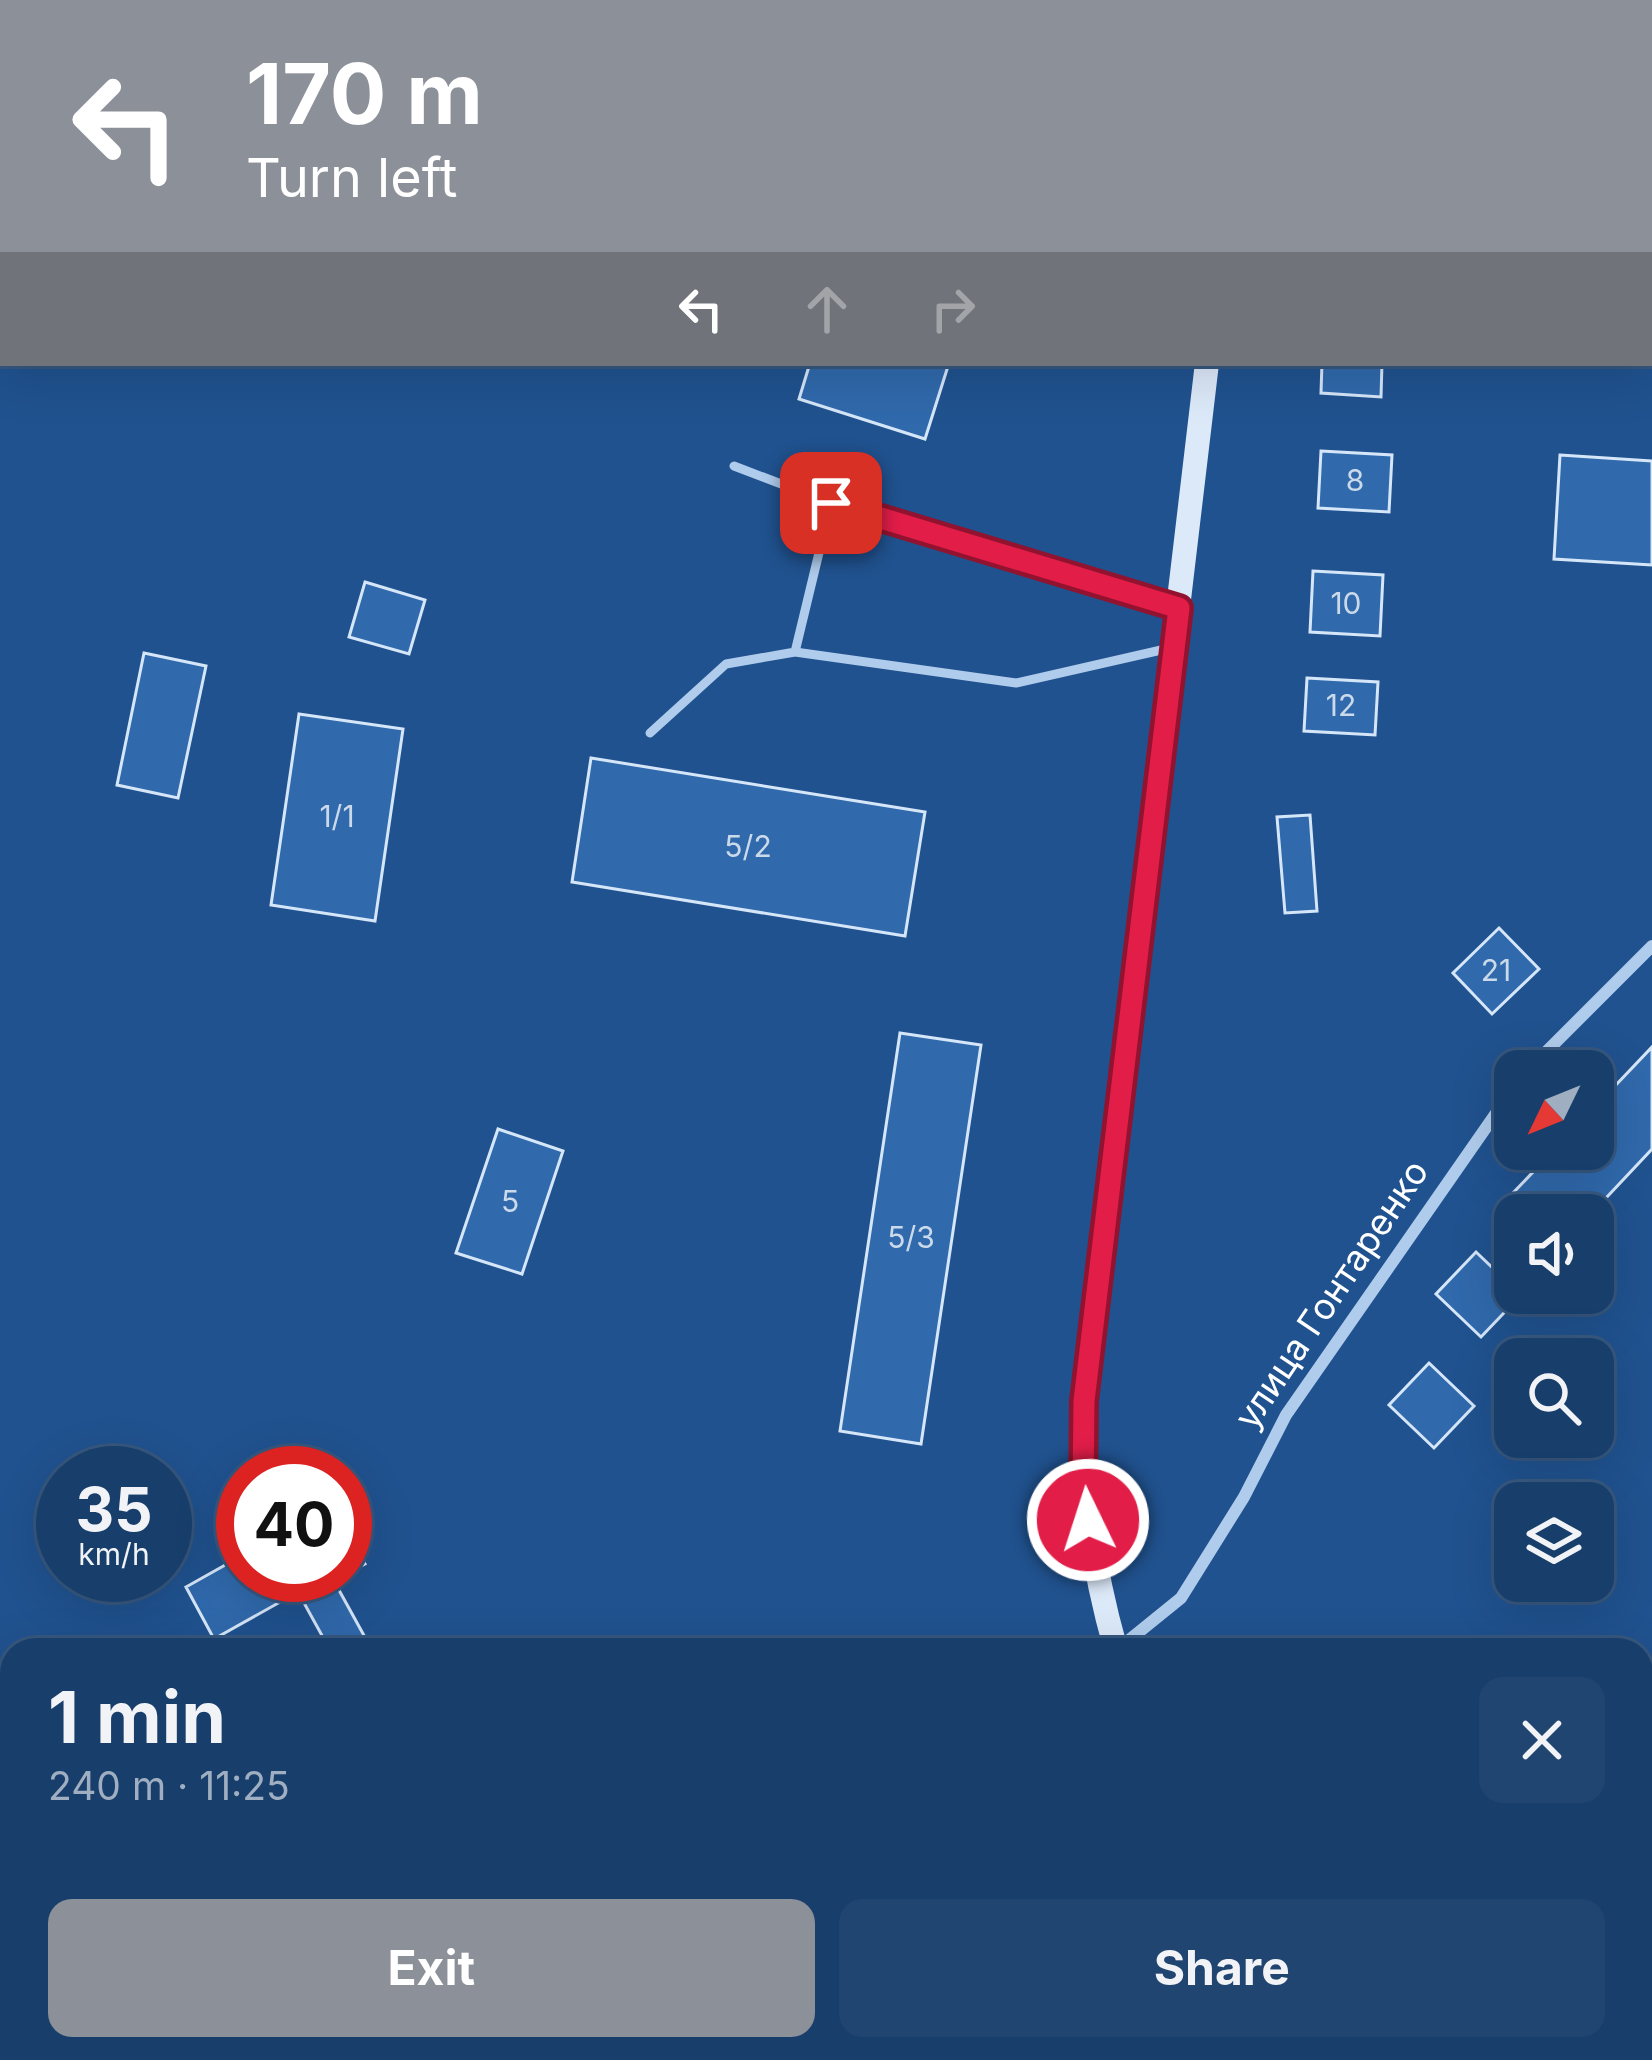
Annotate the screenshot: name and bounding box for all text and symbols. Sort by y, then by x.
text: 170 m [246,43,483,144]
icon: left [48,48,204,204]
text: Turn left [246,145,457,210]
icon: left [668,276,734,342]
icon: ahead [794,276,860,342]
icon: right [920,276,986,342]
pin [780,452,882,554]
house number: 8 [1346,462,1364,498]
icon: arrive [798,470,864,536]
house number: 10 [1330,585,1362,621]
house number: 12 [1326,687,1356,723]
house number: 1/1 [319,798,355,834]
house number: 5/2 [724,828,772,864]
house number: 21 [1481,952,1511,988]
north arrow [1494,1050,1614,1170]
map controls [1494,1050,1614,1602]
street label: улица Гонтаренко [1225,1151,1437,1437]
house number: 5 [501,1183,519,1219]
button: sound [1494,1194,1614,1314]
house number: 5/3 [887,1219,935,1255]
button: search [1494,1338,1614,1458]
speed limit sign: 40 [216,1446,372,1602]
position arrow [1025,1457,1151,1583]
text: 35 [75,1473,153,1545]
button: layers [1494,1482,1614,1602]
text: km/h [78,1536,150,1572]
text: 1 min [48,1673,226,1760]
button: close [1479,1677,1605,1803]
text: 240 m · 11:25 [48,1762,290,1809]
button: Exit [48,1899,815,2037]
button: Share [839,1899,1605,2037]

